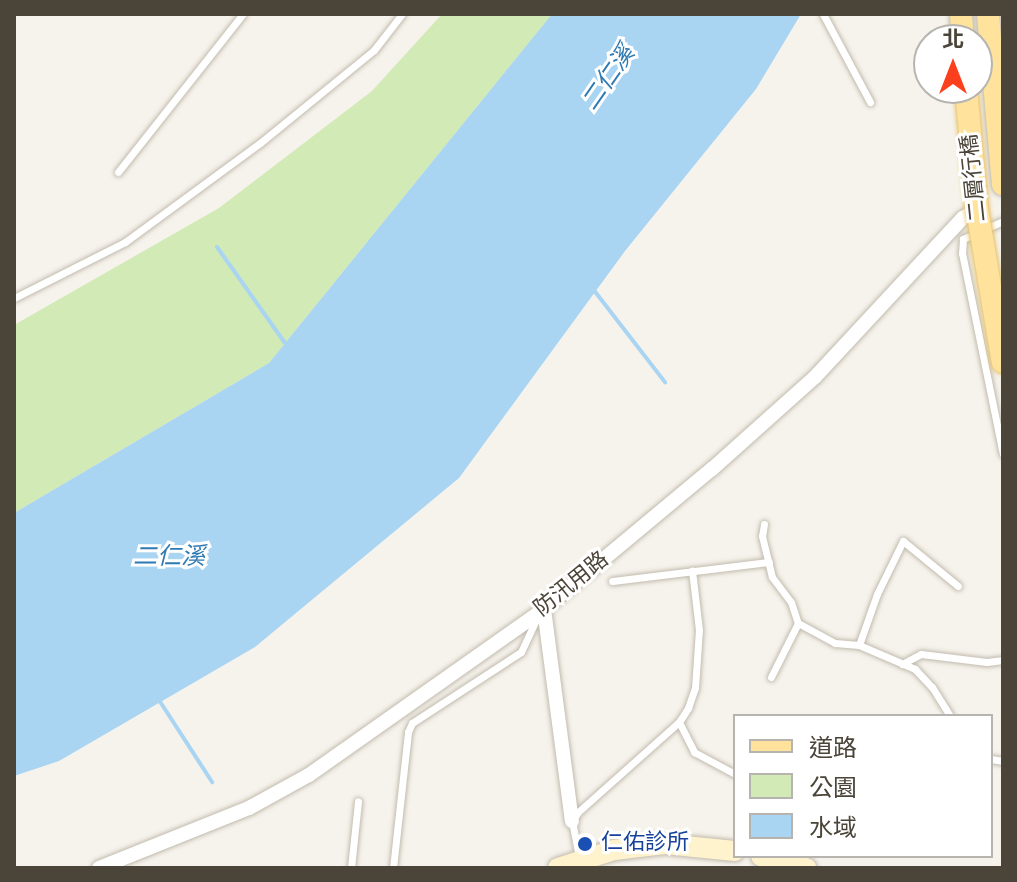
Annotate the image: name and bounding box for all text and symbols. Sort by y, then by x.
north arrow [913,24,993,104]
text: 北 [942,28,964,55]
water label: 二仁溪 [578,41,642,117]
street label: 二層行橋 [957,133,993,223]
water label: 二仁溪 [133,545,205,573]
street label: 防汛用路 [529,547,615,623]
legend [733,714,993,858]
text: 道路 [809,735,857,765]
text: 公園 [809,775,857,805]
text: 水域 [809,815,857,845]
place label: 仁佑診所 [601,831,689,857]
marker: 仁佑診所 [576,835,594,853]

